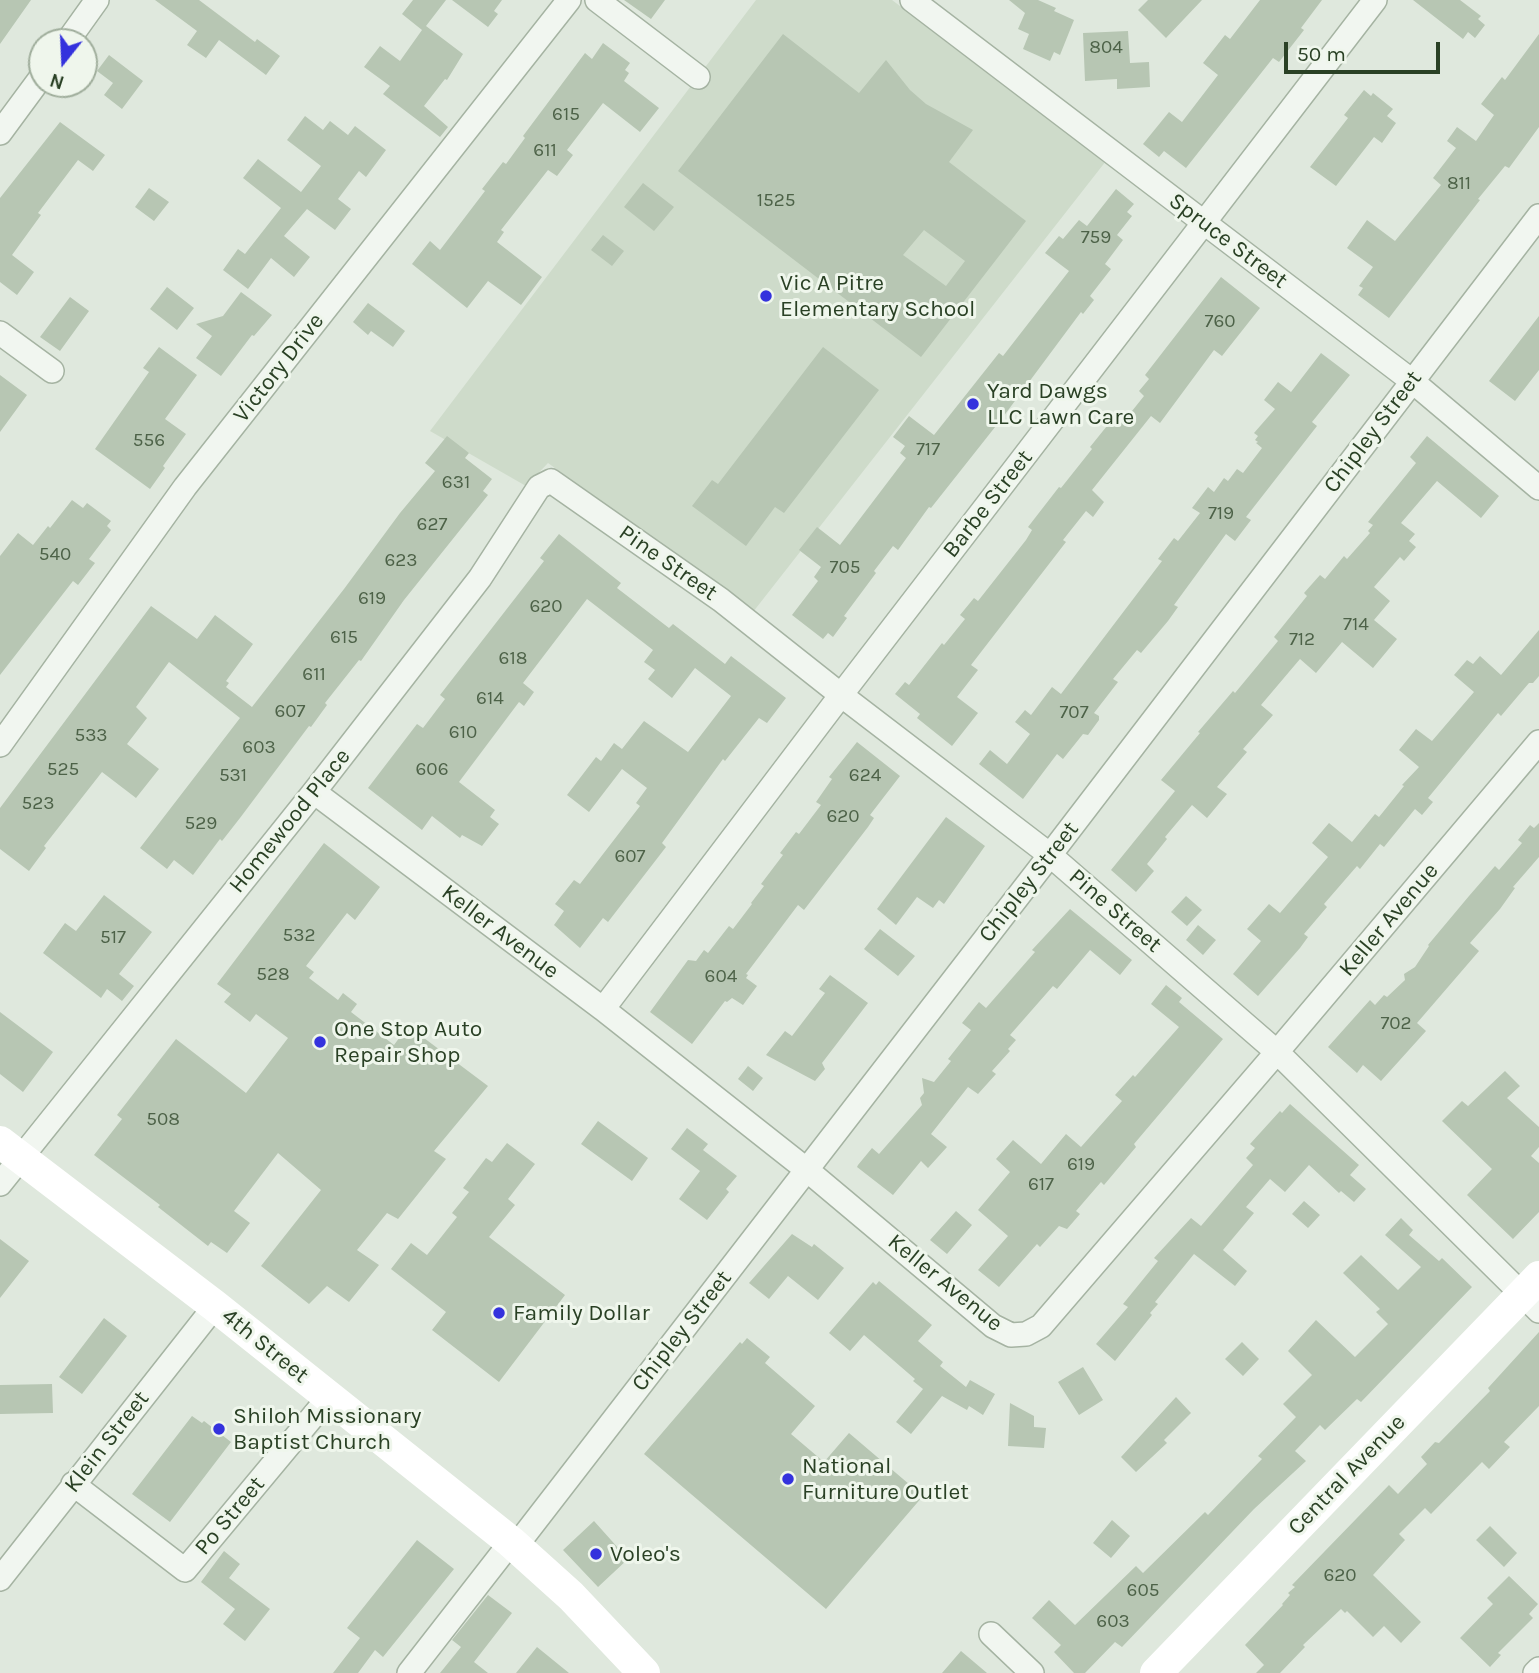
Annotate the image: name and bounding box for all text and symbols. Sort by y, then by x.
north arrow [28,28,98,98]
scale bar [1287,28,1443,72]
house number: 804 [1089,37,1123,59]
text: 50 m [1297,42,1346,66]
text: N [47,69,67,94]
house number: 615 [552,104,580,126]
house number: 611 [533,140,557,162]
house number: 811 [1447,173,1471,195]
street label: Spruce Street [1163,187,1293,295]
house number: 1525 [757,190,795,212]
house number: 759 [1081,227,1111,249]
place label: Vic A Pitre Elementary School [780,269,975,323]
marker: Vic A Pitre Elementary School [758,288,774,304]
street label: Victory Drive [228,308,330,428]
house number: 760 [1204,311,1236,333]
street label: Chipley Street [1318,365,1428,499]
place label: Yard Dawgs LLC Lawn Care [987,377,1134,431]
marker: Yard Dawgs LLC Lawn Care [965,396,981,412]
house number: 556 [133,430,165,452]
house number: 717 [916,439,940,461]
street label: Barbe Street [937,445,1039,563]
house number: 631 [442,472,470,494]
house number: 719 [1208,503,1234,525]
house number: 627 [417,514,447,536]
street label: Pine Street [613,519,723,607]
house number: 540 [39,544,71,566]
house number: 623 [384,550,418,572]
house number: 705 [830,557,860,579]
house number: 619 [358,588,386,610]
house number: 620 [529,596,563,618]
house number: 714 [1343,614,1369,636]
house number: 615 [330,627,358,649]
house number: 712 [1289,629,1315,651]
house number: 618 [499,648,527,670]
house number: 611 [302,664,326,686]
house number: 614 [476,688,504,710]
house number: 607 [274,701,306,723]
house number: 707 [1059,702,1089,724]
house number: 610 [449,722,477,744]
house number: 533 [74,725,108,747]
house number: 603 [242,737,276,759]
street label: Homewood Place [223,743,357,899]
house number: 525 [47,759,79,781]
house number: 606 [415,759,449,781]
house number: 531 [219,765,247,787]
house number: 624 [849,765,881,787]
house number: 523 [22,793,54,815]
house number: 620 [826,806,860,828]
house number: 529 [185,813,217,835]
street label: Chipley Street [973,816,1085,948]
house number: 607 [614,846,646,868]
street label: Keller Avenue [1333,858,1445,982]
street label: Pine Street [1063,863,1167,959]
street label: Keller Avenue [436,879,564,985]
house number: 532 [283,925,315,947]
house number: 517 [100,927,126,949]
house number: 528 [256,964,290,986]
house number: 604 [705,966,737,988]
house number: 702 [1380,1013,1412,1035]
place label: One Stop Auto Repair Shop [334,1015,482,1069]
marker: One Stop Auto Repair Shop [312,1034,328,1050]
house number: 508 [146,1109,180,1131]
house number: 619 [1067,1154,1095,1176]
house number: 617 [1028,1174,1054,1196]
street label: Keller Avenue [882,1228,1008,1338]
street label: Chipley Street [626,1265,738,1397]
place label: Family Dollar [513,1299,650,1327]
street label: 4th Street [216,1303,314,1389]
marker: Family Dollar [491,1305,507,1321]
street label: Klein Street [59,1386,155,1498]
place label: Shiloh Missionary Baptist Church [233,1402,421,1456]
street label: Central Avenue [1283,1409,1411,1541]
marker: Shiloh Missionary Baptist Church [211,1421,227,1437]
place label: National Furniture Outlet [802,1452,969,1506]
street label: Po Street [189,1471,271,1561]
marker: National Furniture Outlet [780,1471,796,1487]
place label: Voleo's [610,1540,681,1568]
marker: Voleo's [588,1546,604,1562]
house number: 620 [1323,1565,1357,1587]
house number: 605 [1127,1580,1159,1602]
house number: 603 [1096,1611,1130,1633]

